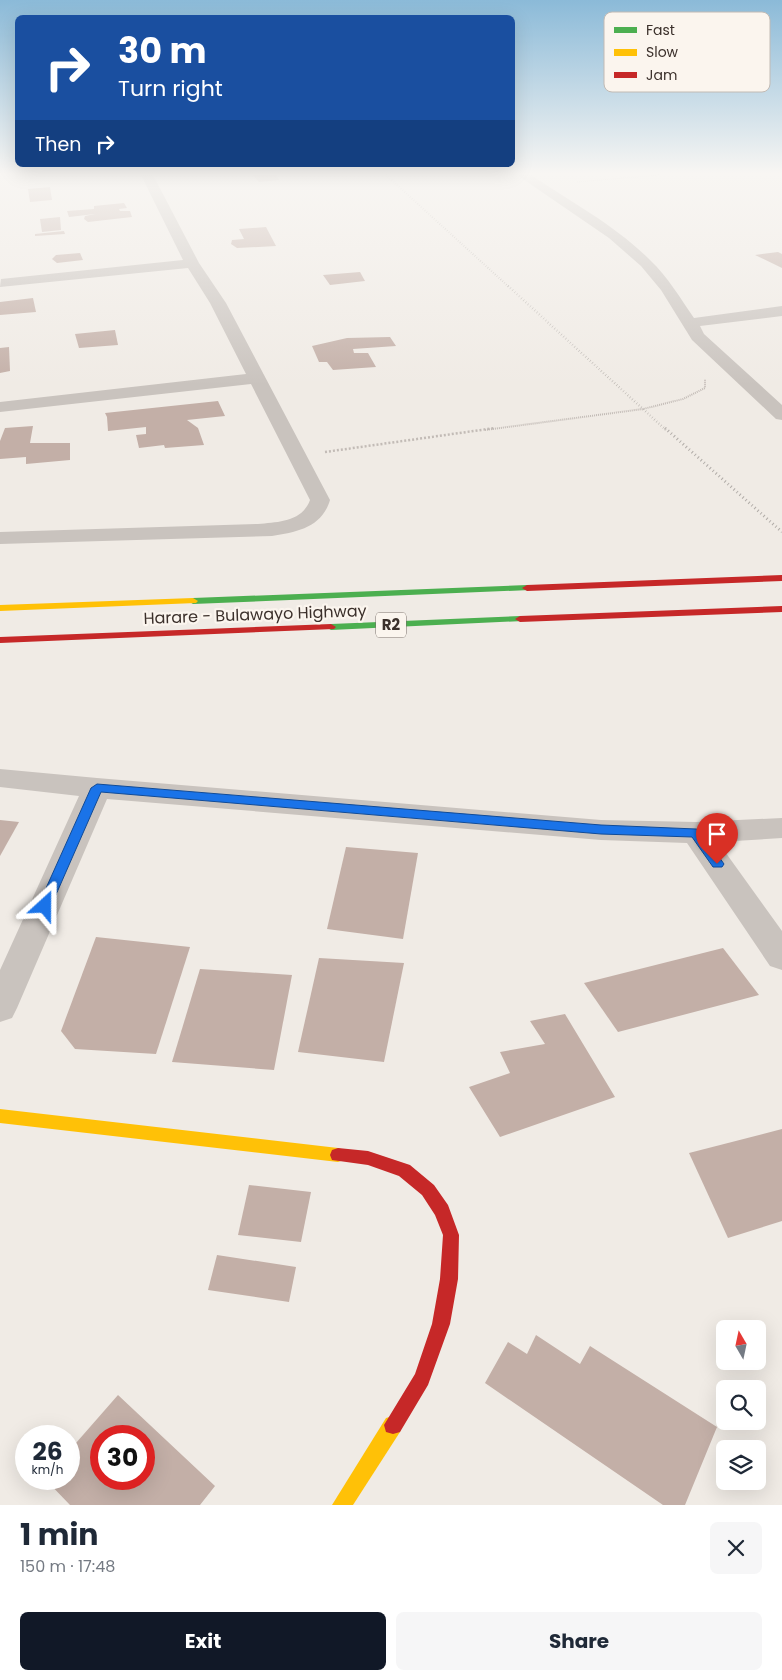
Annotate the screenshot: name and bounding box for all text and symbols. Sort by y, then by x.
legend [604,12,770,92]
text: Fast [646,20,675,40]
text: 30 m [118,26,206,75]
icon: right [35,35,100,100]
text: Slow [646,42,679,62]
text: Jam [646,65,677,85]
text: Turn right [118,73,223,104]
icon: right [91,130,119,158]
text: Then [35,131,81,158]
street label: Harare - Bulawayo Highway [143,599,367,630]
road number: R2 [376,612,406,638]
pin [696,813,738,864]
icon: arrive [703,820,731,848]
position arrow [18,879,70,931]
north arrow [716,1320,766,1370]
map controls [716,1320,766,1490]
button: search [716,1380,766,1430]
speed limit sign: 30 [90,1425,155,1490]
text: 26 [32,1434,63,1469]
button: layers [716,1440,766,1490]
text: km/h [32,1461,63,1478]
text: 1 min [20,1513,98,1556]
button: close [710,1522,762,1574]
text: 150 m · 17:48 [20,1555,115,1578]
button: Exit [20,1612,386,1670]
button: Share [396,1612,762,1670]

